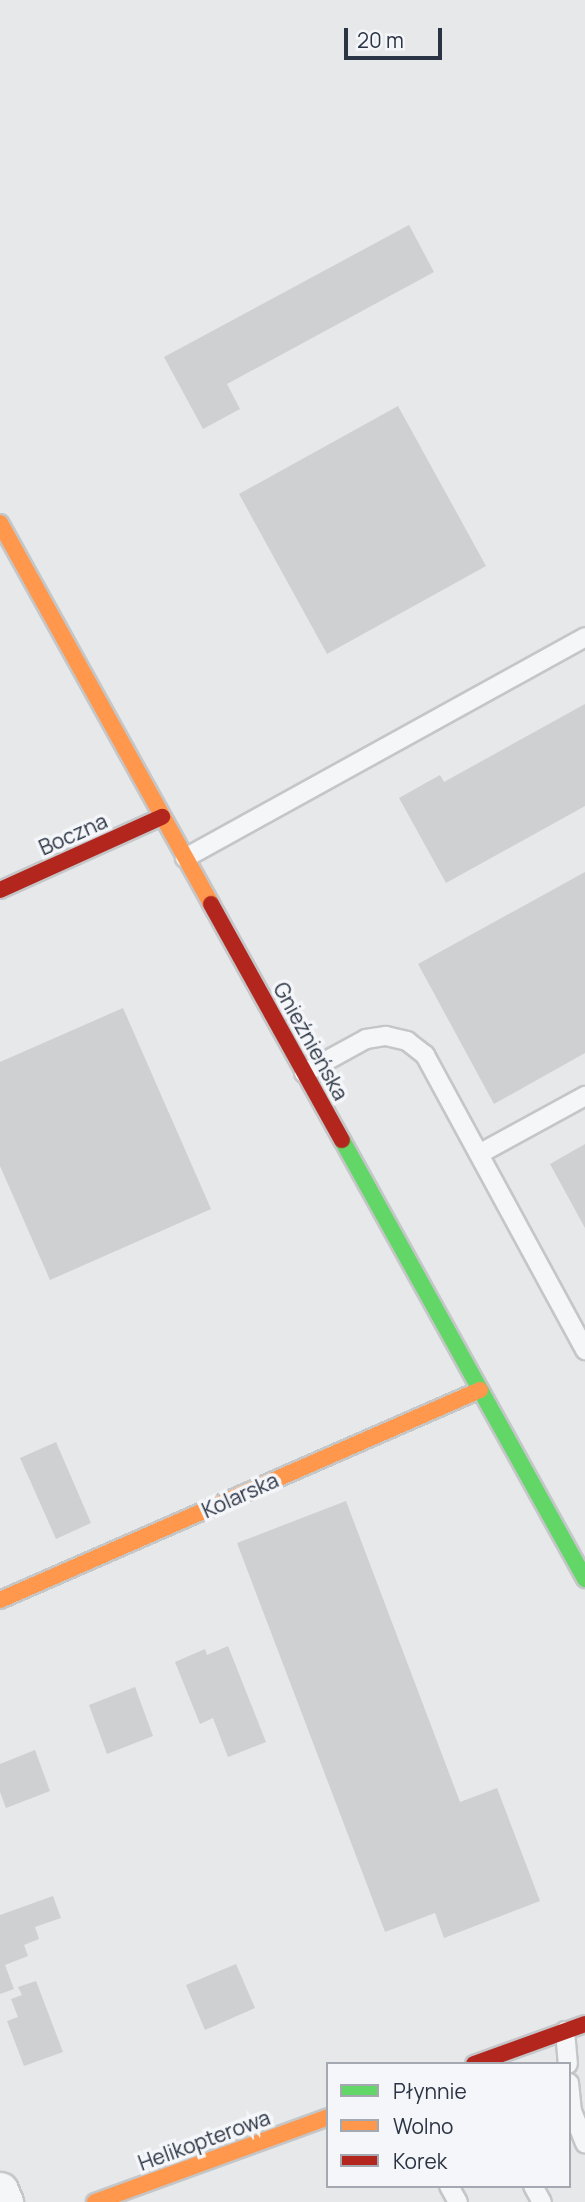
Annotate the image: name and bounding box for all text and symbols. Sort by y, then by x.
scale bar [347,14,445,58]
text: 20 m [357,26,404,54]
street label: Boczna [35,808,111,860]
street label: Gnieźnieńska [268,978,354,1104]
street label: Kolarska [198,1467,282,1523]
legend [326,2062,571,2188]
text: Płynnie [393,2077,467,2105]
street label: Helikopterowa [135,2105,273,2175]
text: Wolno [393,2112,454,2140]
text: Korek [393,2147,447,2175]

